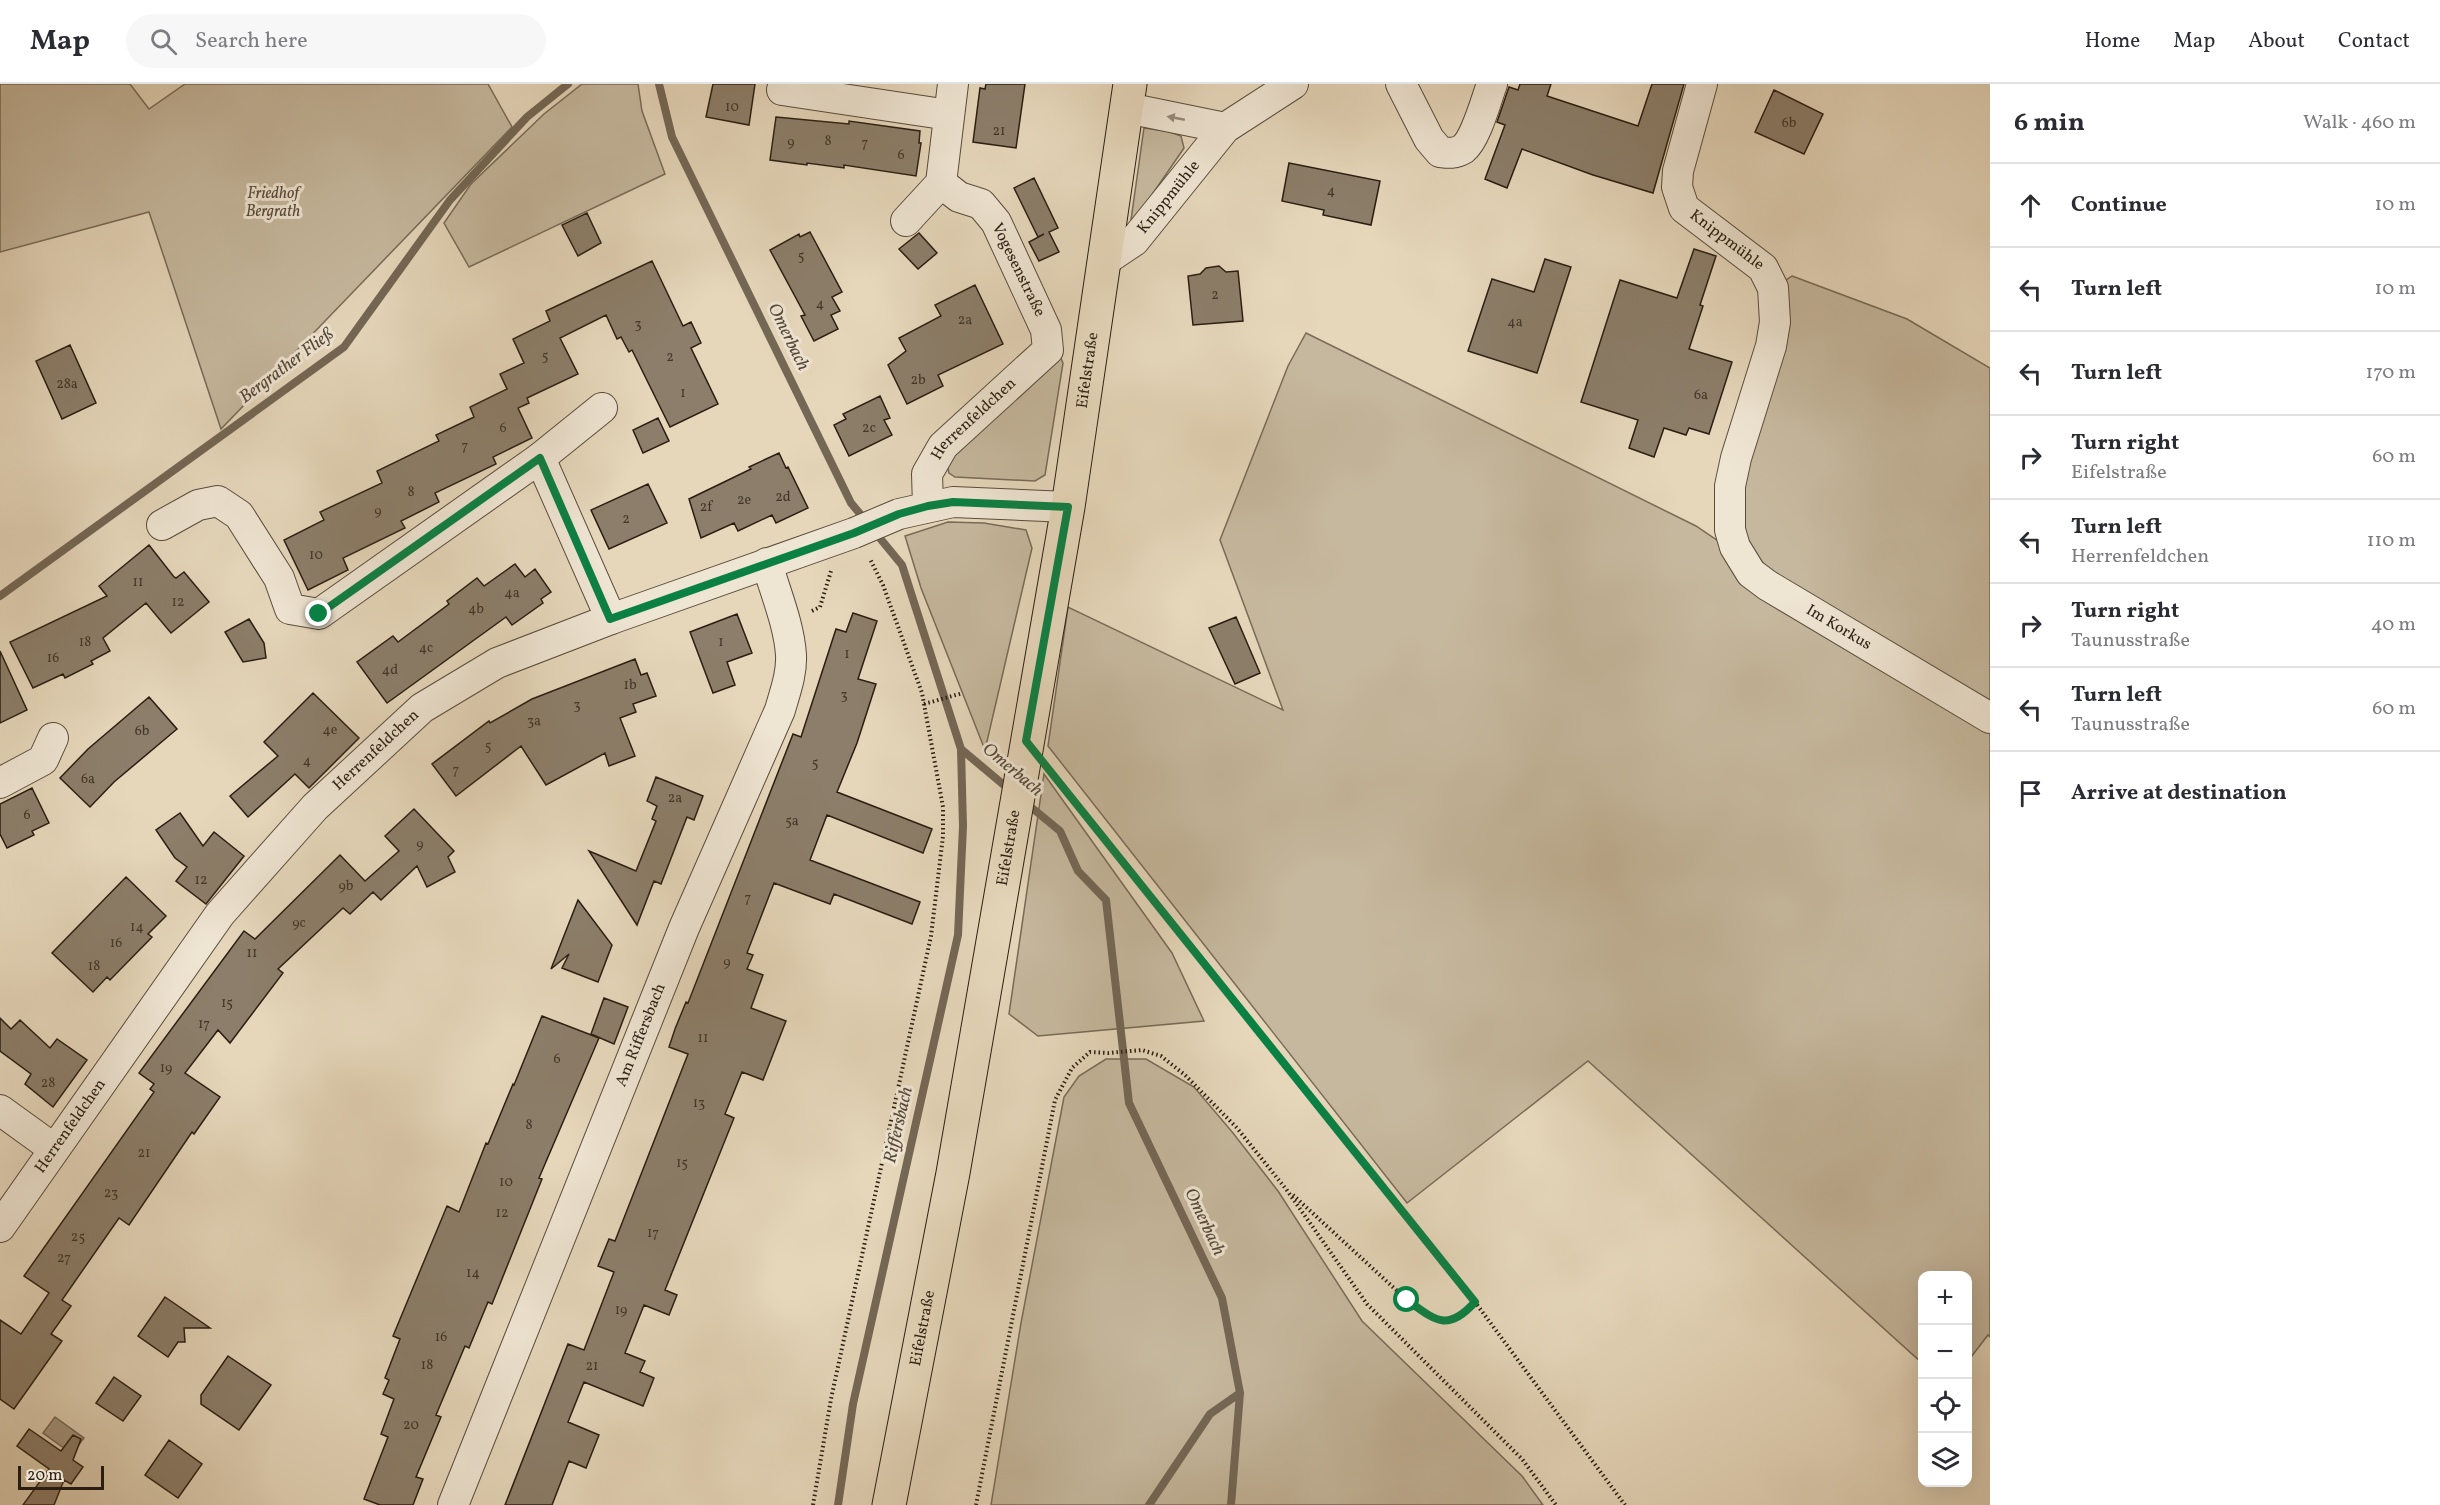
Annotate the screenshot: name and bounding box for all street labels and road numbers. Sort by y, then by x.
street label: Knippmühle [1133,156,1205,239]
street label: Knippmühle [1685,205,1769,276]
street label: Vogesenstraße [986,219,1050,321]
street label: Eifelstraße [1072,331,1104,410]
street label: Herrenfeldchen [926,373,1021,464]
street label: Im Korkus [1802,600,1876,656]
street label: Herrenfeldchen [328,705,424,796]
street label: Eifelstraße [992,808,1026,888]
street label: Am Riffersbach [611,980,672,1090]
street label: Herrenfeldchen [30,1075,112,1178]
street label: Eifelstraße [905,1289,941,1368]

